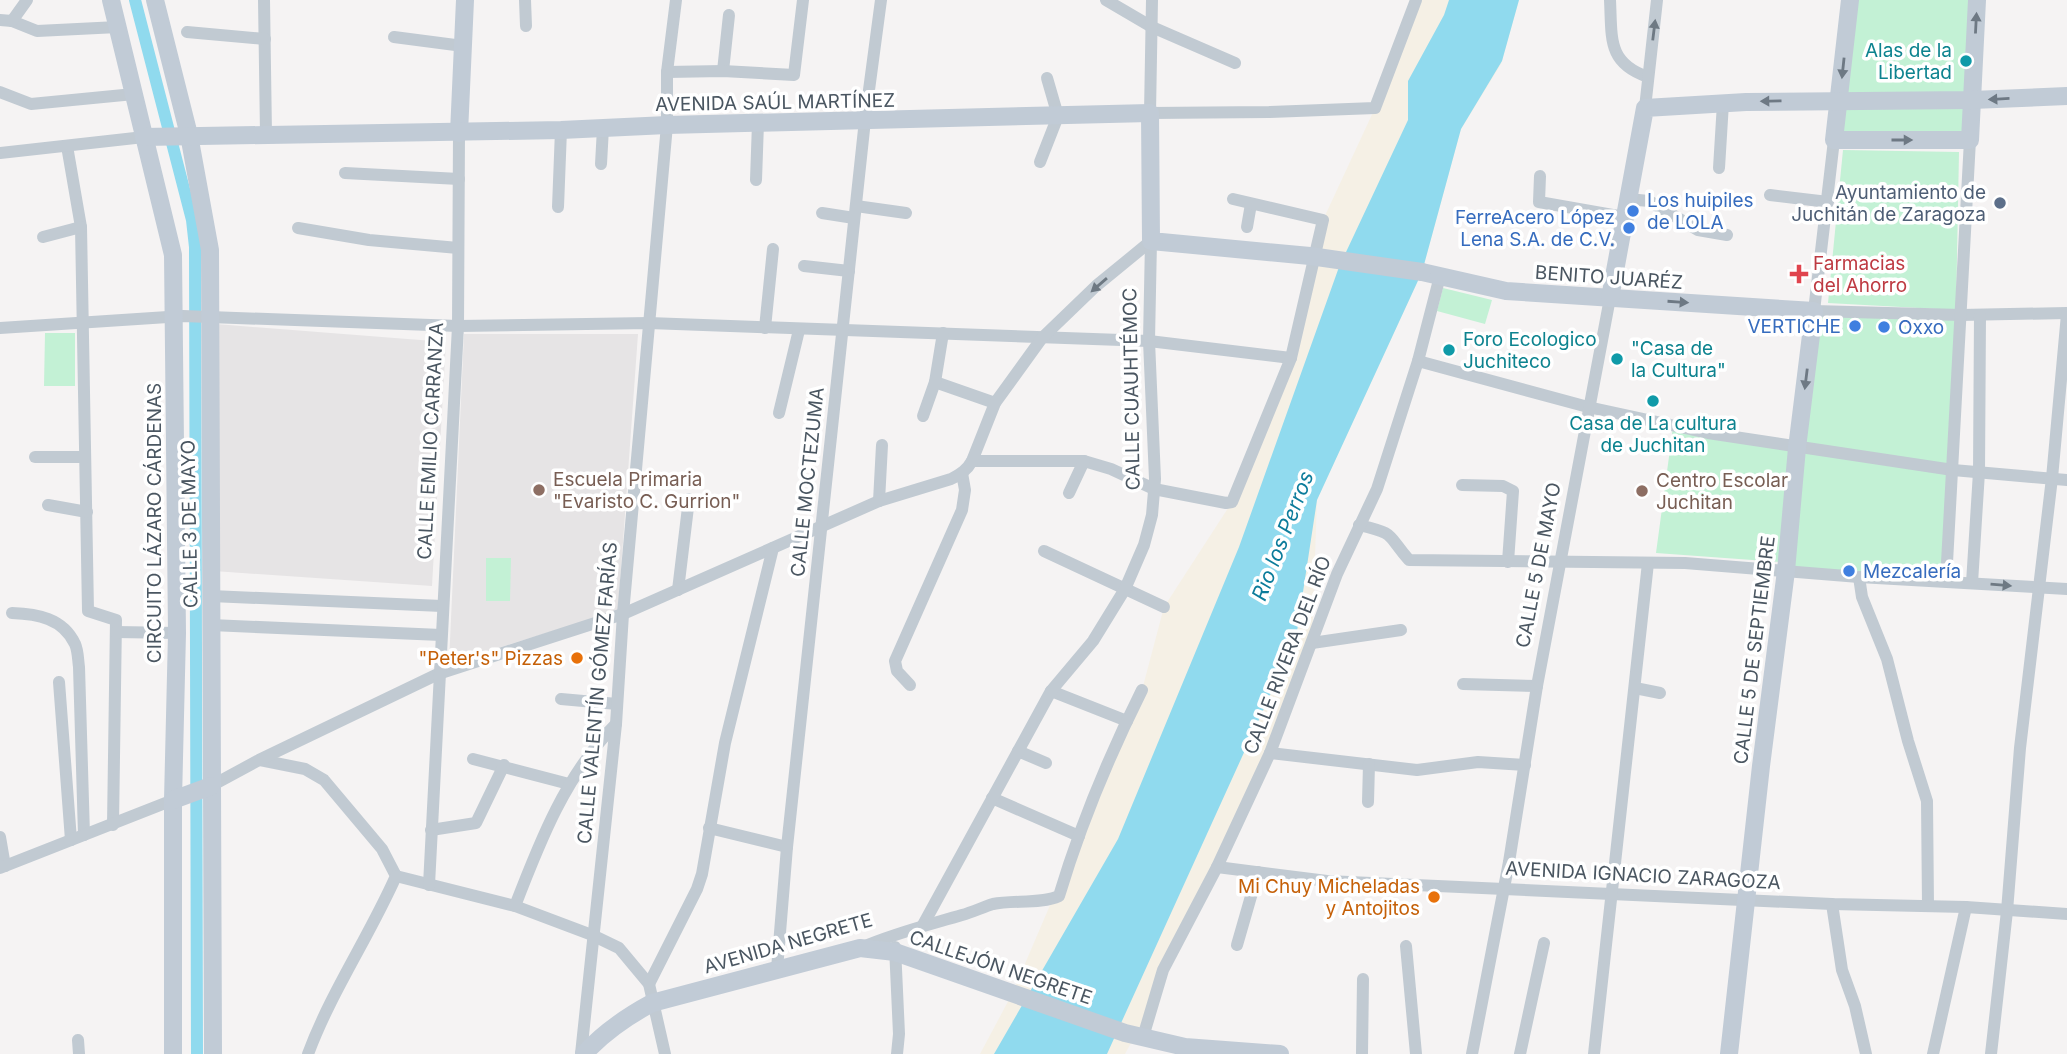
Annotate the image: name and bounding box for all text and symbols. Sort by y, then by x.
one-way arrow [1971,12,1982,34]
one-way arrow [1648,18,1659,40]
place label: Alas de la Libertad [1865,39,1952,84]
marker: Alas de la Libertad [1958,53,1974,69]
one-way arrow [1837,57,1848,79]
street label: AVENIDA SAÚL MARTÍNEZ [655,88,895,116]
one-way arrow [1988,94,2010,105]
one-way arrow [1760,95,1782,107]
one-way arrow [1891,134,1913,146]
place label: Ayuntamiento de Juchitán de Zaragoza [1791,181,1986,226]
place label: Los huipiles de LOLA [1647,189,1754,234]
marker: Ayuntamiento de Juchitán de Zaragoza [1992,195,2008,211]
marker: Los huipiles de LOLA [1625,203,1641,219]
place label: FerreAcero López Lena S.A. de C.V. [1455,206,1615,251]
marker: FerreAcero López Lena S.A. de C.V. [1621,220,1637,236]
place label: Farmacias del Ahorro [1813,252,1907,297]
street label: BENITO JUARÉZ [1534,260,1684,294]
marker: Farmacias del Ahorro [1791,266,1807,282]
one-way arrow [1090,277,1107,292]
street label: CALLE CUAUHTÉMOC [1117,287,1145,491]
one-way arrow [1667,297,1689,308]
place label: VERTICHE [1747,315,1841,338]
place label: Oxxo [1898,316,1944,339]
marker: VERTICHE [1847,318,1863,334]
marker: Oxxo [1876,319,1892,335]
street label: CALLE EMILIO CARRANZA [413,322,448,560]
place label: Foro Ecologico Juchiteco [1463,328,1597,373]
place label: "Casa de la Cultura" [1631,337,1726,382]
marker: Foro Ecologico Juchiteco [1441,342,1457,358]
marker: "Casa de la Cultura" [1609,351,1625,367]
one-way arrow [1800,368,1811,390]
street label: CIRCUITO LÁZARO CÁRDENAS [142,383,166,663]
street label: CALLE MOCTEZUMA [786,386,829,578]
marker: Casa de La cultura de Juchitan [1645,393,1661,409]
place label: Casa de La cultura de Juchitan [1569,412,1737,457]
street label: CALLE 3 DE MAYO [177,440,202,608]
place label: Escuela Primaria "Evaristo C. Gurrion" [553,468,740,513]
water label: Rio los Perros [1246,468,1319,604]
place label: Centro Escolar Juchitan [1656,469,1788,514]
street label: CALLE 5 DE MAYO [1511,480,1566,650]
marker: Escuela Primaria "Evaristo C. Gurrion" [531,482,547,498]
marker: Centro Escolar Juchitan [1634,483,1650,499]
street label: CALLE 5 DE SEPTIEMBRE [1729,535,1780,766]
street label: CALLE VALENTÍN GÓMEZ FARÍAS [572,541,622,845]
street label: CALLE RIVERA DEL RÍO [1238,552,1336,758]
place label: Mezcalería [1863,560,1961,583]
marker: Mezcalería [1841,563,1857,579]
one-way arrow [1990,580,2012,591]
place label: "Peter's" Pizzas [418,647,563,670]
marker: "Peter's" Pizzas [569,650,585,666]
street label: AVENIDA IGNACIO ZARAGOZA [1505,857,1781,894]
place label: Mi Chuy Micheladas y Antojitos [1238,875,1420,920]
marker: Mi Chuy Micheladas y Antojitos [1426,889,1442,905]
street label: AVENIDA NEGRETE [701,908,875,979]
street label: CALLEJÓN NEGRETE [906,925,1095,1010]

